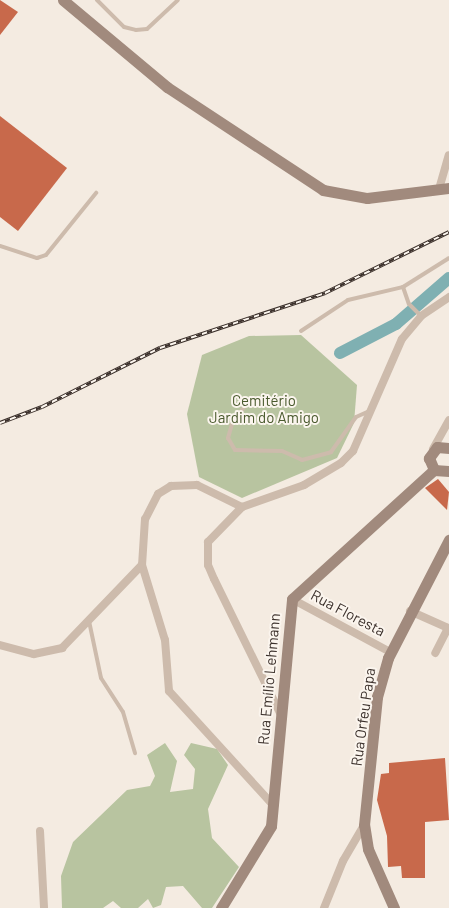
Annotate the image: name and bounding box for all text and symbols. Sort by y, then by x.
park label: Cemitério Jardim do Amigo [209,391,319,426]
street label: Rua Floresta [308,586,388,640]
street label: Rua Emílio Lehmann [254,613,284,745]
street label: Rua Orfeu Papa [347,667,379,767]

